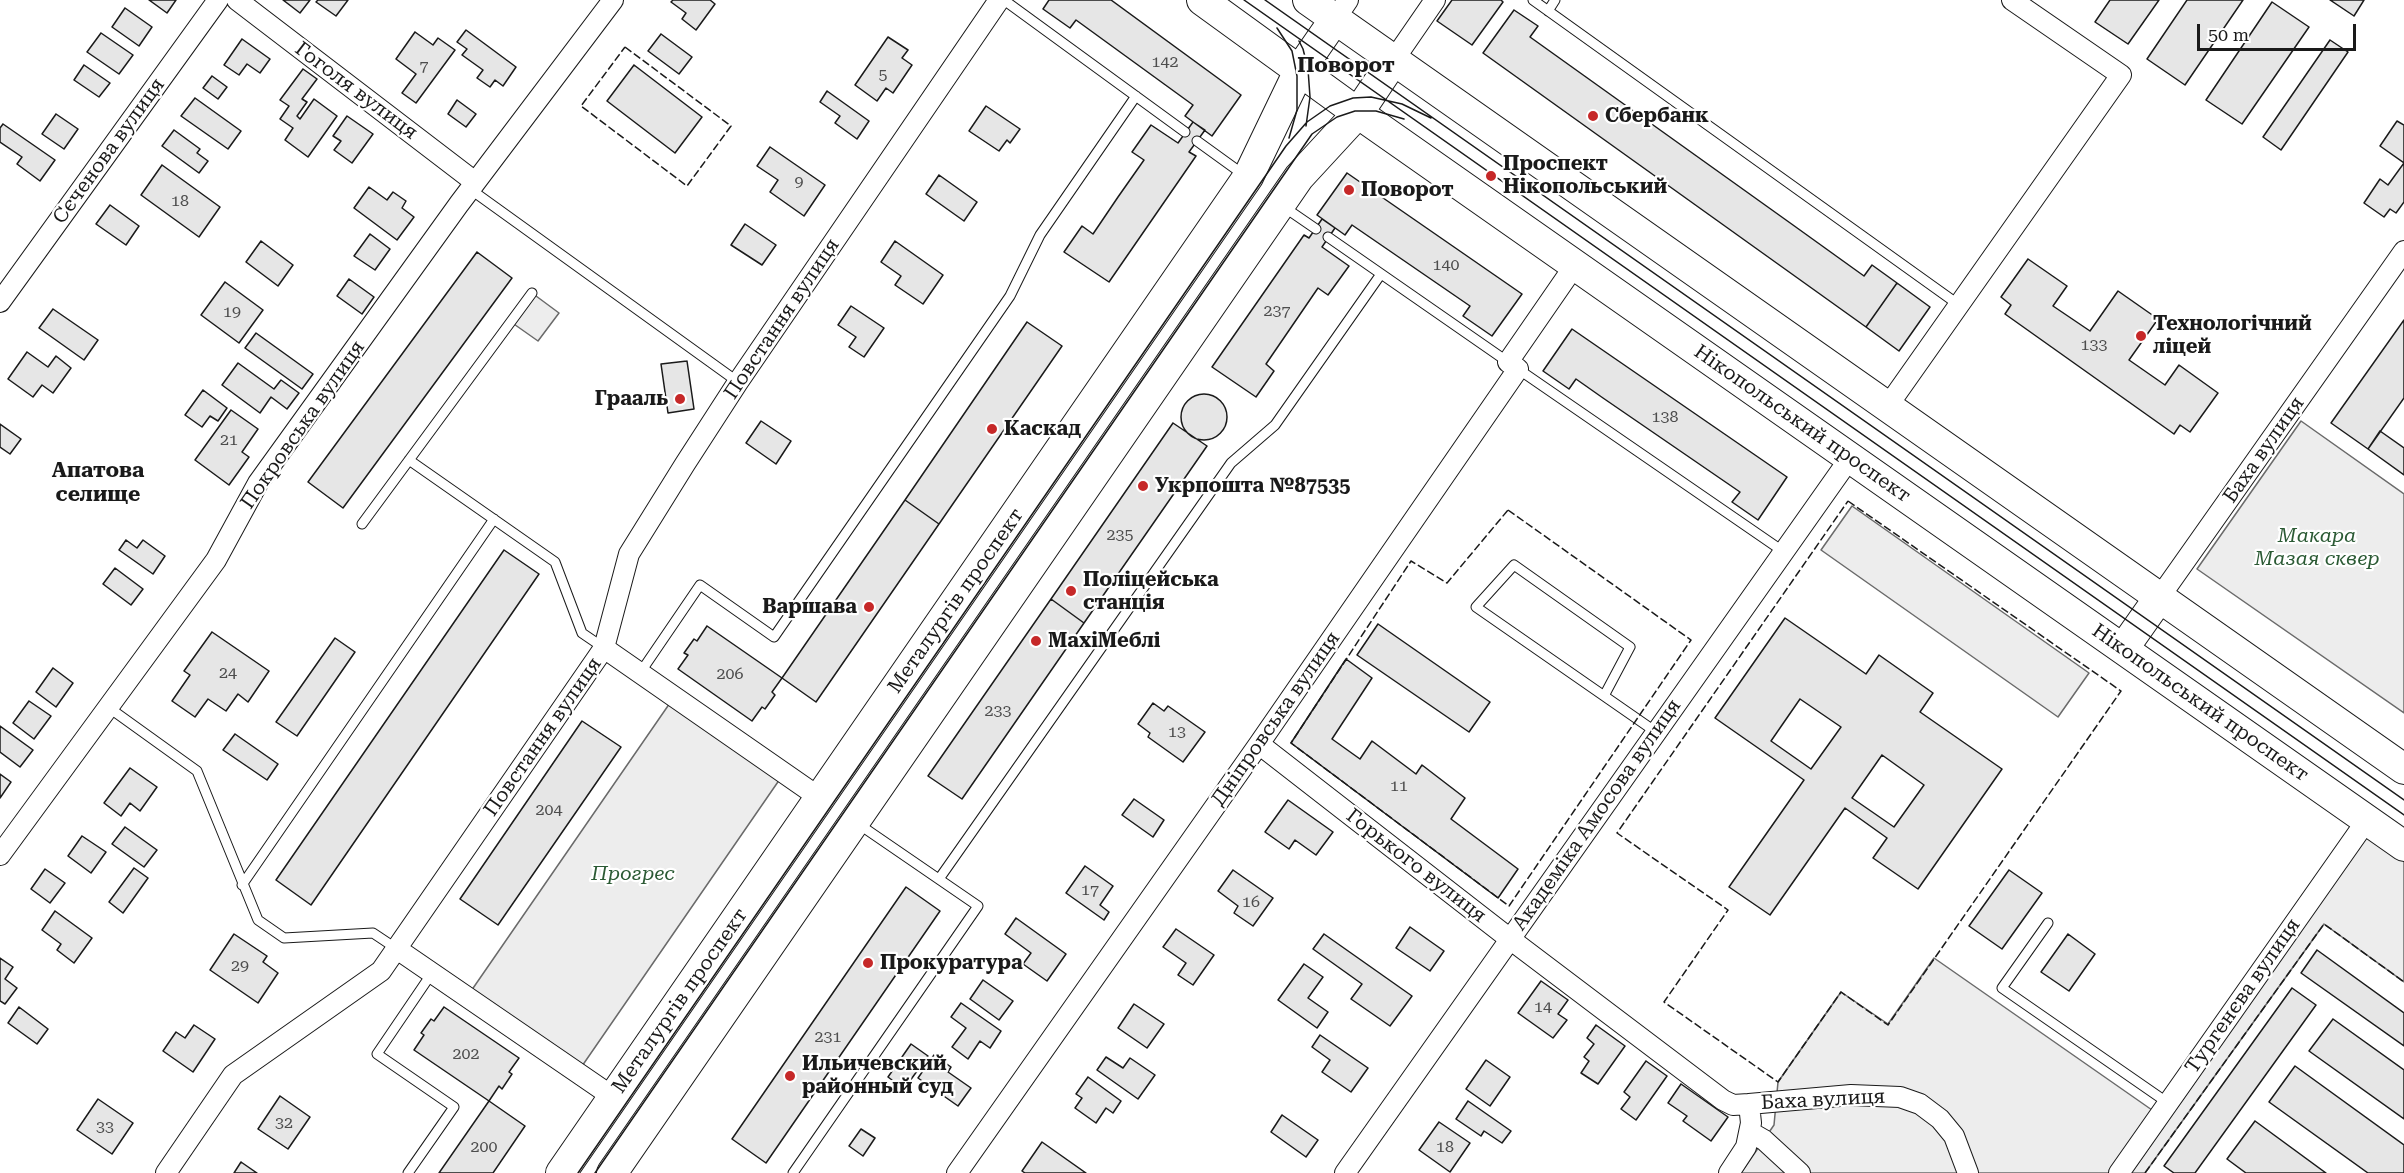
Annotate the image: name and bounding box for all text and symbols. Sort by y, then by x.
scale bar [2200,12,2359,50]
text: 50 m [2208,24,2249,45]
street label: Гоголя вулиця [290,37,422,145]
house number: 142 [1152,52,1178,72]
district label: Поворот [1297,53,1395,79]
house number: 7 [420,56,428,76]
house number: 5 [879,65,887,85]
street label: Сєченова вулиця [48,73,170,229]
place label: Сбербанк [1605,104,1709,128]
marker: Сбербанк [1586,109,1600,123]
place label: Проспект Нікопольський [1503,152,1667,199]
marker: Проспект Нікопольський [1484,169,1498,183]
house number: 9 [795,172,803,192]
place label: Поворот [1361,178,1454,202]
marker: Поворот [1342,183,1356,197]
house number: 18 [171,191,189,211]
street label: Повстання вулиця [719,234,845,404]
house number: 140 [1433,255,1459,275]
house number: 237 [1264,301,1290,321]
house number: 19 [223,302,241,322]
place label: Технологічний ліцей [2153,312,2312,359]
marker: Технологічний ліцей [2134,329,2148,343]
house number: 133 [2081,335,2107,355]
street label: Покровська вулиця [236,336,370,514]
street label: Нікопольський проспект [1689,340,1915,508]
place label: Грааль [595,387,668,411]
marker: Грааль [673,392,687,406]
street label: Баха вулиця [2218,392,2310,508]
house number: 138 [1652,407,1678,427]
place label: Каскад [1004,417,1081,441]
marker: Каскад [985,422,999,436]
house number: 21 [220,430,238,450]
district label: Апатова селище [52,458,144,508]
place label: Укрпошта №87535 [1155,474,1351,498]
marker: Укрпошта №87535 [1136,479,1150,493]
street label: Металургів проспект [883,504,1029,698]
park label: Макара Мазая сквер [2255,524,2379,571]
house number: 235 [1107,525,1133,545]
place label: Поліцейська станція [1083,568,1219,615]
marker: Поліцейська станція [1064,584,1078,598]
place label: Варшава [762,595,857,619]
marker: Варшава [862,600,876,614]
street label: Нікопольський проспект [2087,619,2313,787]
street label: Дніпровська вулиця [1207,627,1345,811]
place label: MaxiМеблі [1048,629,1160,653]
marker: MaxiМеблі [1029,634,1043,648]
street label: Повстання вулиця [479,653,607,821]
house number: 24 [219,663,237,683]
house number: 206 [717,664,743,684]
street label: Академіка Амосова вулиця [1508,695,1686,935]
house number: 233 [985,701,1011,721]
house number: 13 [1168,722,1186,742]
house number: 11 [1390,776,1408,796]
house number: 204 [536,800,562,820]
street label: Горького вулиця [1341,804,1491,928]
park label: Прогрес [591,862,675,886]
house number: 17 [1081,880,1099,900]
house number: 16 [1242,892,1260,912]
street label: Металургів проспект [607,904,753,1098]
street label: Тургенєва вулиця [2180,914,2306,1078]
place label: Прокуратура [880,951,1023,975]
house number: 29 [231,956,249,976]
marker: Прокуратура [861,956,875,970]
house number: 14 [1534,997,1552,1017]
house number: 231 [815,1027,841,1047]
house number: 202 [453,1044,479,1064]
place label: Ильичевский районный суд [802,1052,954,1099]
marker: Ильичевский районный суд [783,1069,797,1083]
street label: Баха вулиця [1760,1085,1886,1115]
house number: 32 [275,1113,293,1133]
house number: 33 [96,1117,114,1137]
house number: 200 [471,1137,497,1157]
house number: 18 [1436,1137,1454,1157]

